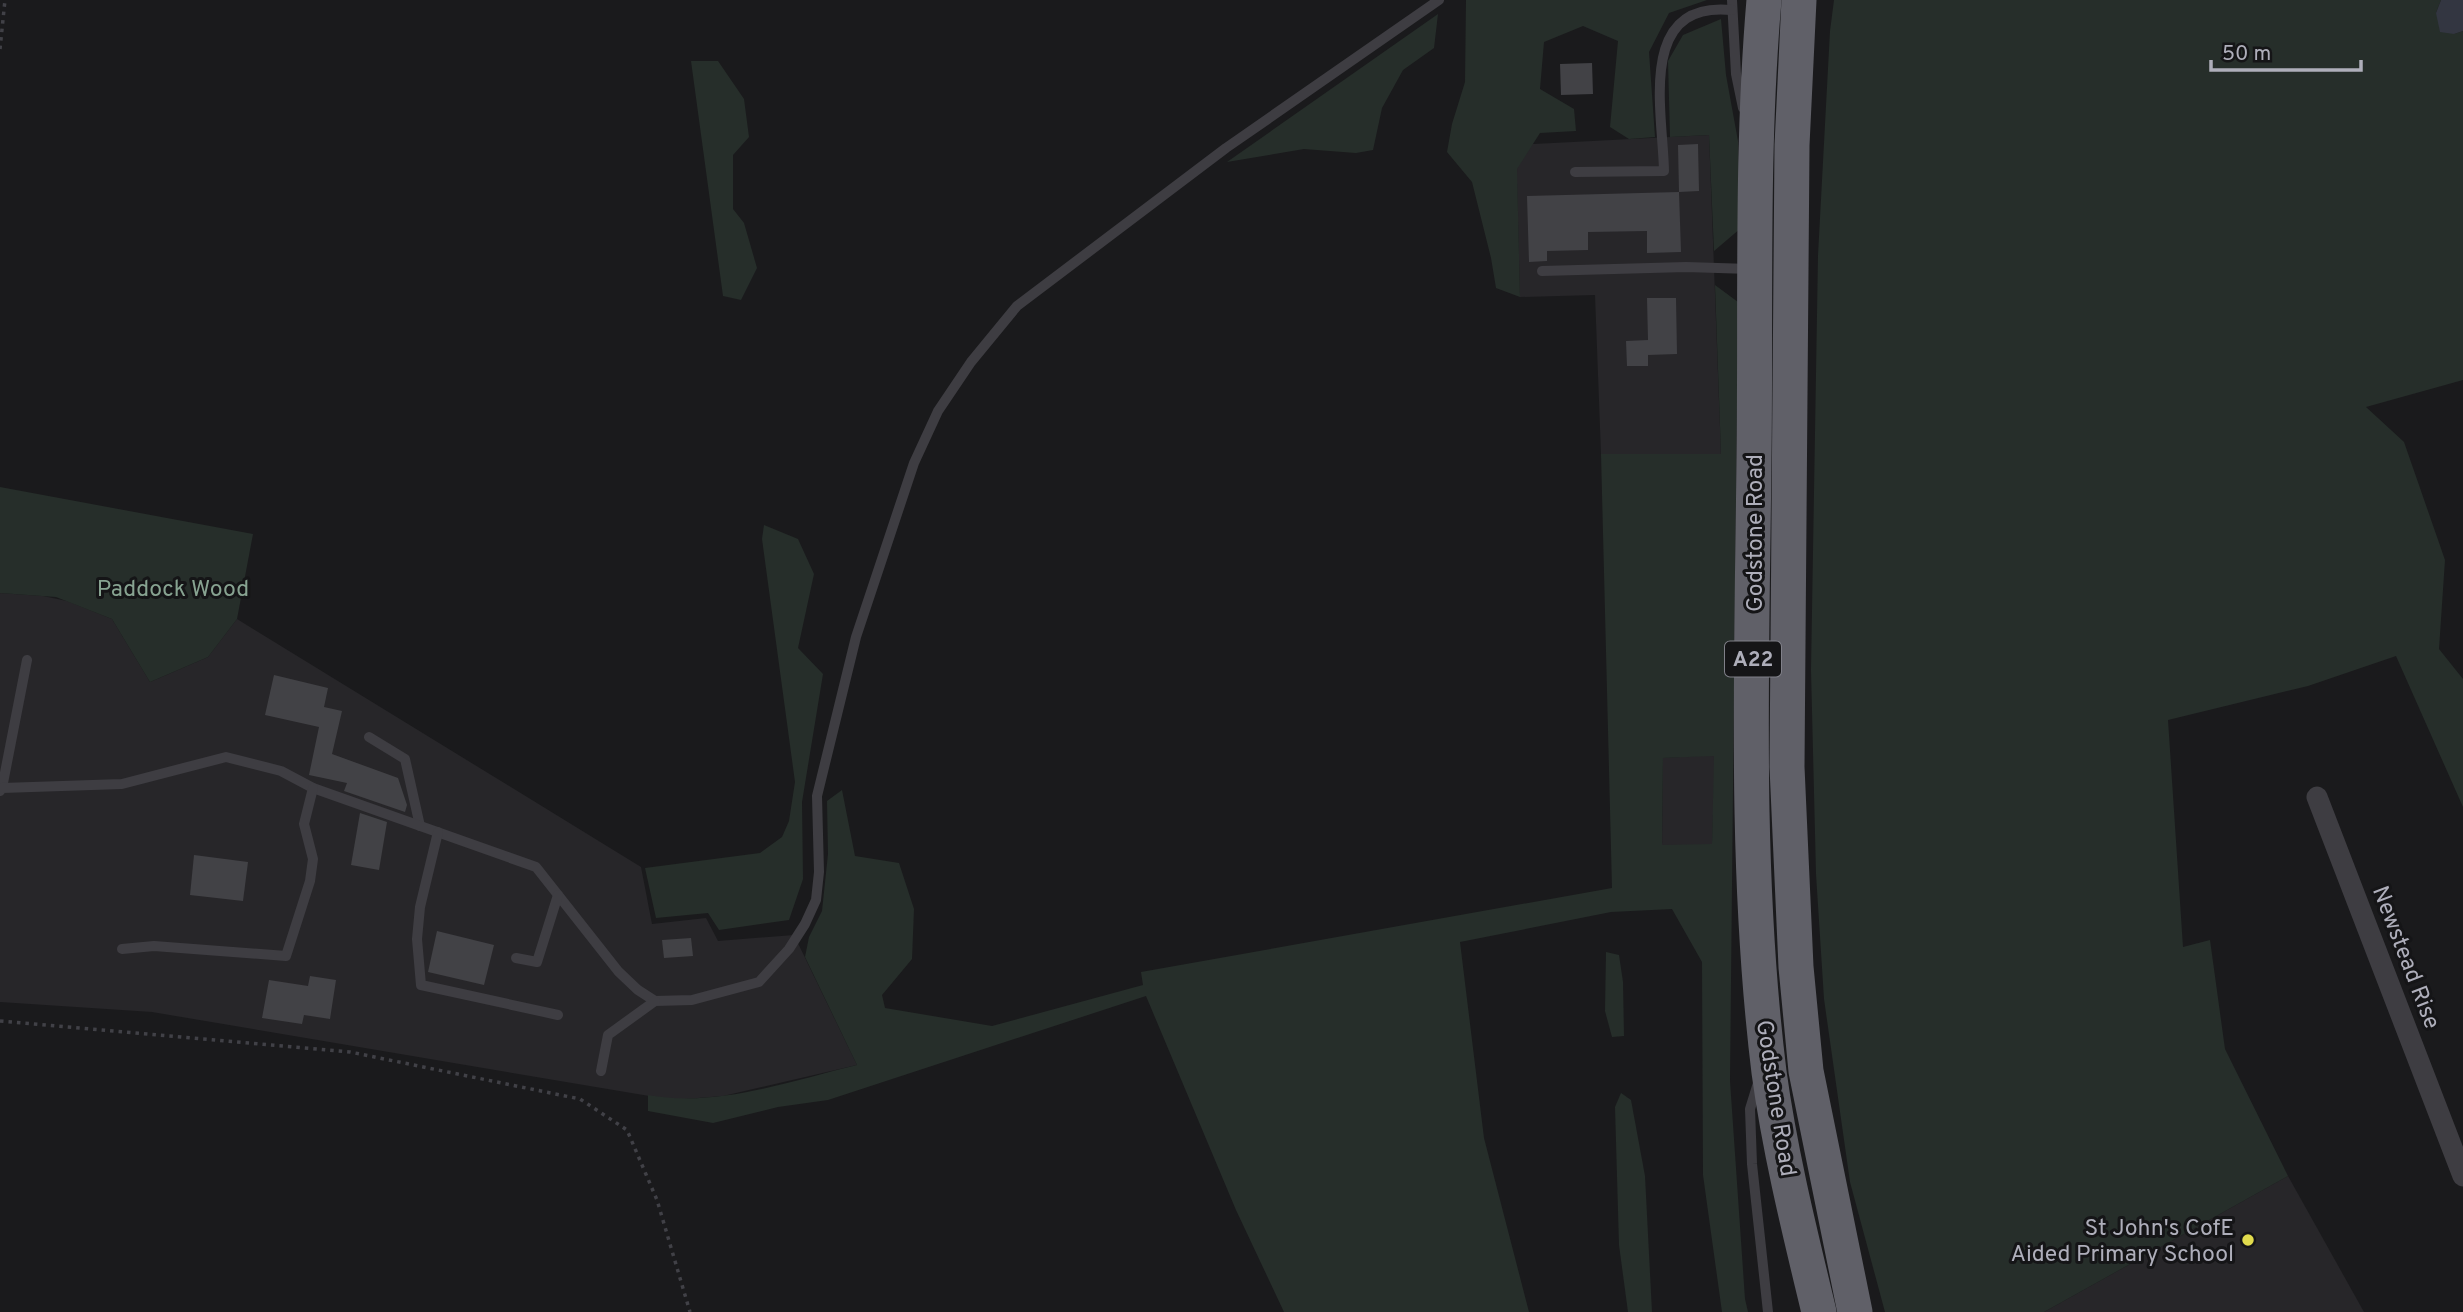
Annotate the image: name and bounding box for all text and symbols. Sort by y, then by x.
scale bar [2211,28,2362,72]
text: 50 m [2222,41,2271,68]
street label: Godstone Road [1742,454,1771,612]
park label: Paddock Wood [97,576,249,605]
road number: A22 [1725,642,1781,676]
street label: Newstead Rise [2364,882,2445,1034]
street label: Godstone Road [1748,1018,1801,1179]
place label: St John's CofE Aided Primary School [2010,1215,2234,1270]
marker: St John's CofE Aided Primary School [2240,1232,2256,1248]

